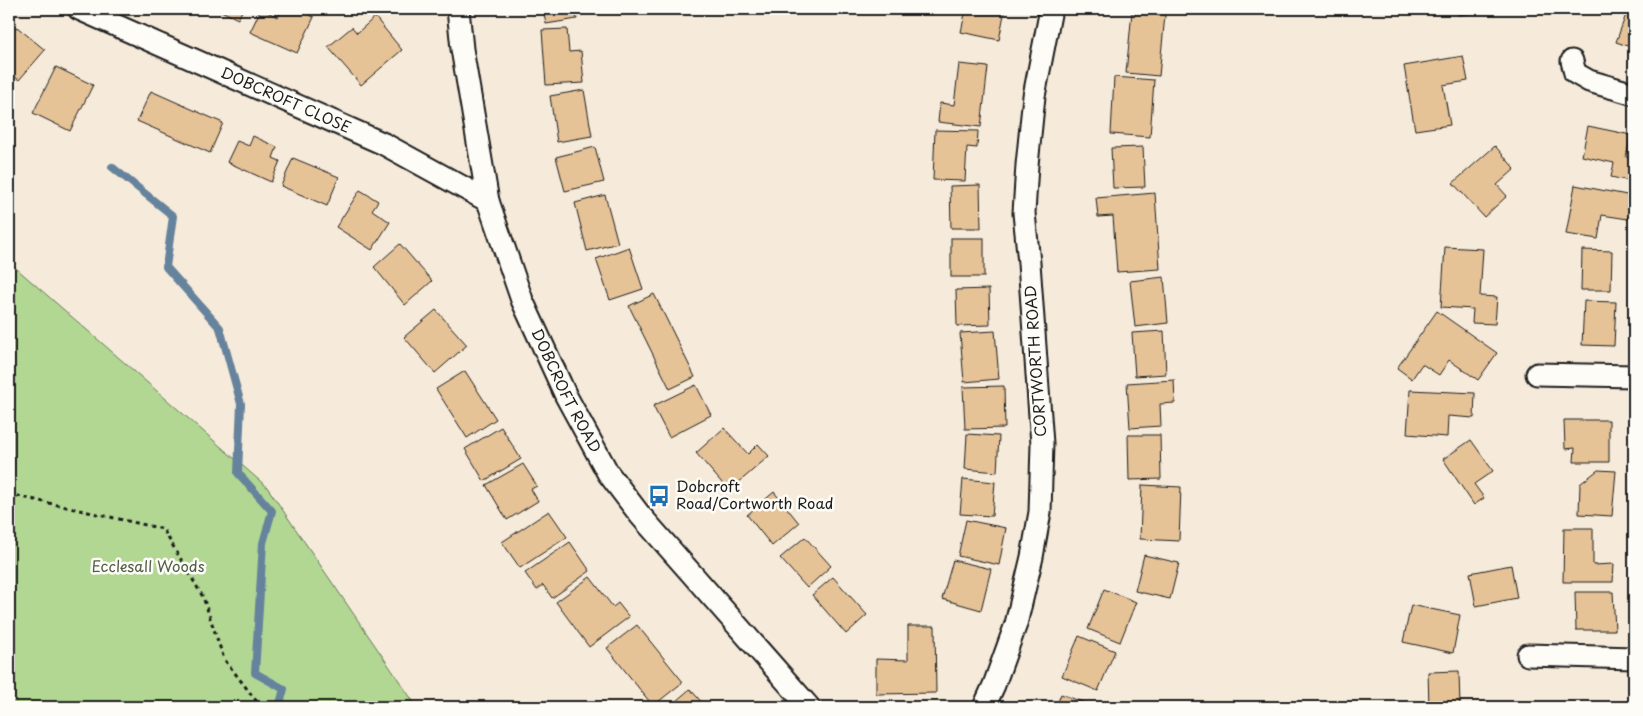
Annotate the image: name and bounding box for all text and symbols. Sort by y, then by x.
street label: DOBCROFT CLOSE [217,60,355,138]
street label: CORTWORTH ROAD [1018,285,1051,438]
street label: DOBCROFT ROAD [527,324,608,457]
place label: Dobcroft Road/Cortworth Road [676,474,833,514]
bus stop icon: Dobcroft Road/Cortworth Road [646,483,672,509]
park label: Ecclesall Woods [92,554,205,577]

